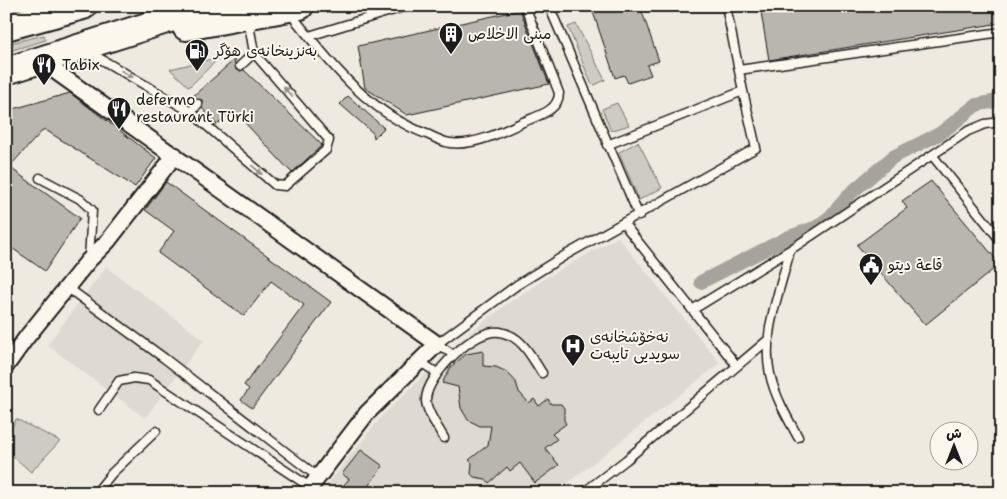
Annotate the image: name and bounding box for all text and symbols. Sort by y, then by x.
building icon: مبنى الاخلاص [438,21,464,55]
place label: مبنى الاخلاص [468,24,552,44]
fuel station icon: بەنزینخانەی هۆگر [184,38,210,72]
place label: بەنزینخانەی هۆگر [212,41,317,61]
restaurant icon: Tabix [31,52,57,86]
place label: Tabix [62,55,100,75]
one-way arrow [120,70,133,79]
one-way arrow [283,86,294,99]
place label: defermo restaurant Türki [136,90,254,127]
restaurant icon: defermo restaurant Türki [106,96,132,130]
one-way arrow [251,164,264,175]
public building icon: قاعة ديتو [858,252,884,286]
place label: قاعة ديتو [887,255,943,275]
place label: نەخۆشخانەی سویدیی تایبەت [590,327,680,364]
hospital icon: نەخۆشخانەی سویدیی تایبەت [560,333,586,367]
north arrow [930,422,980,472]
text: ش [946,424,962,442]

